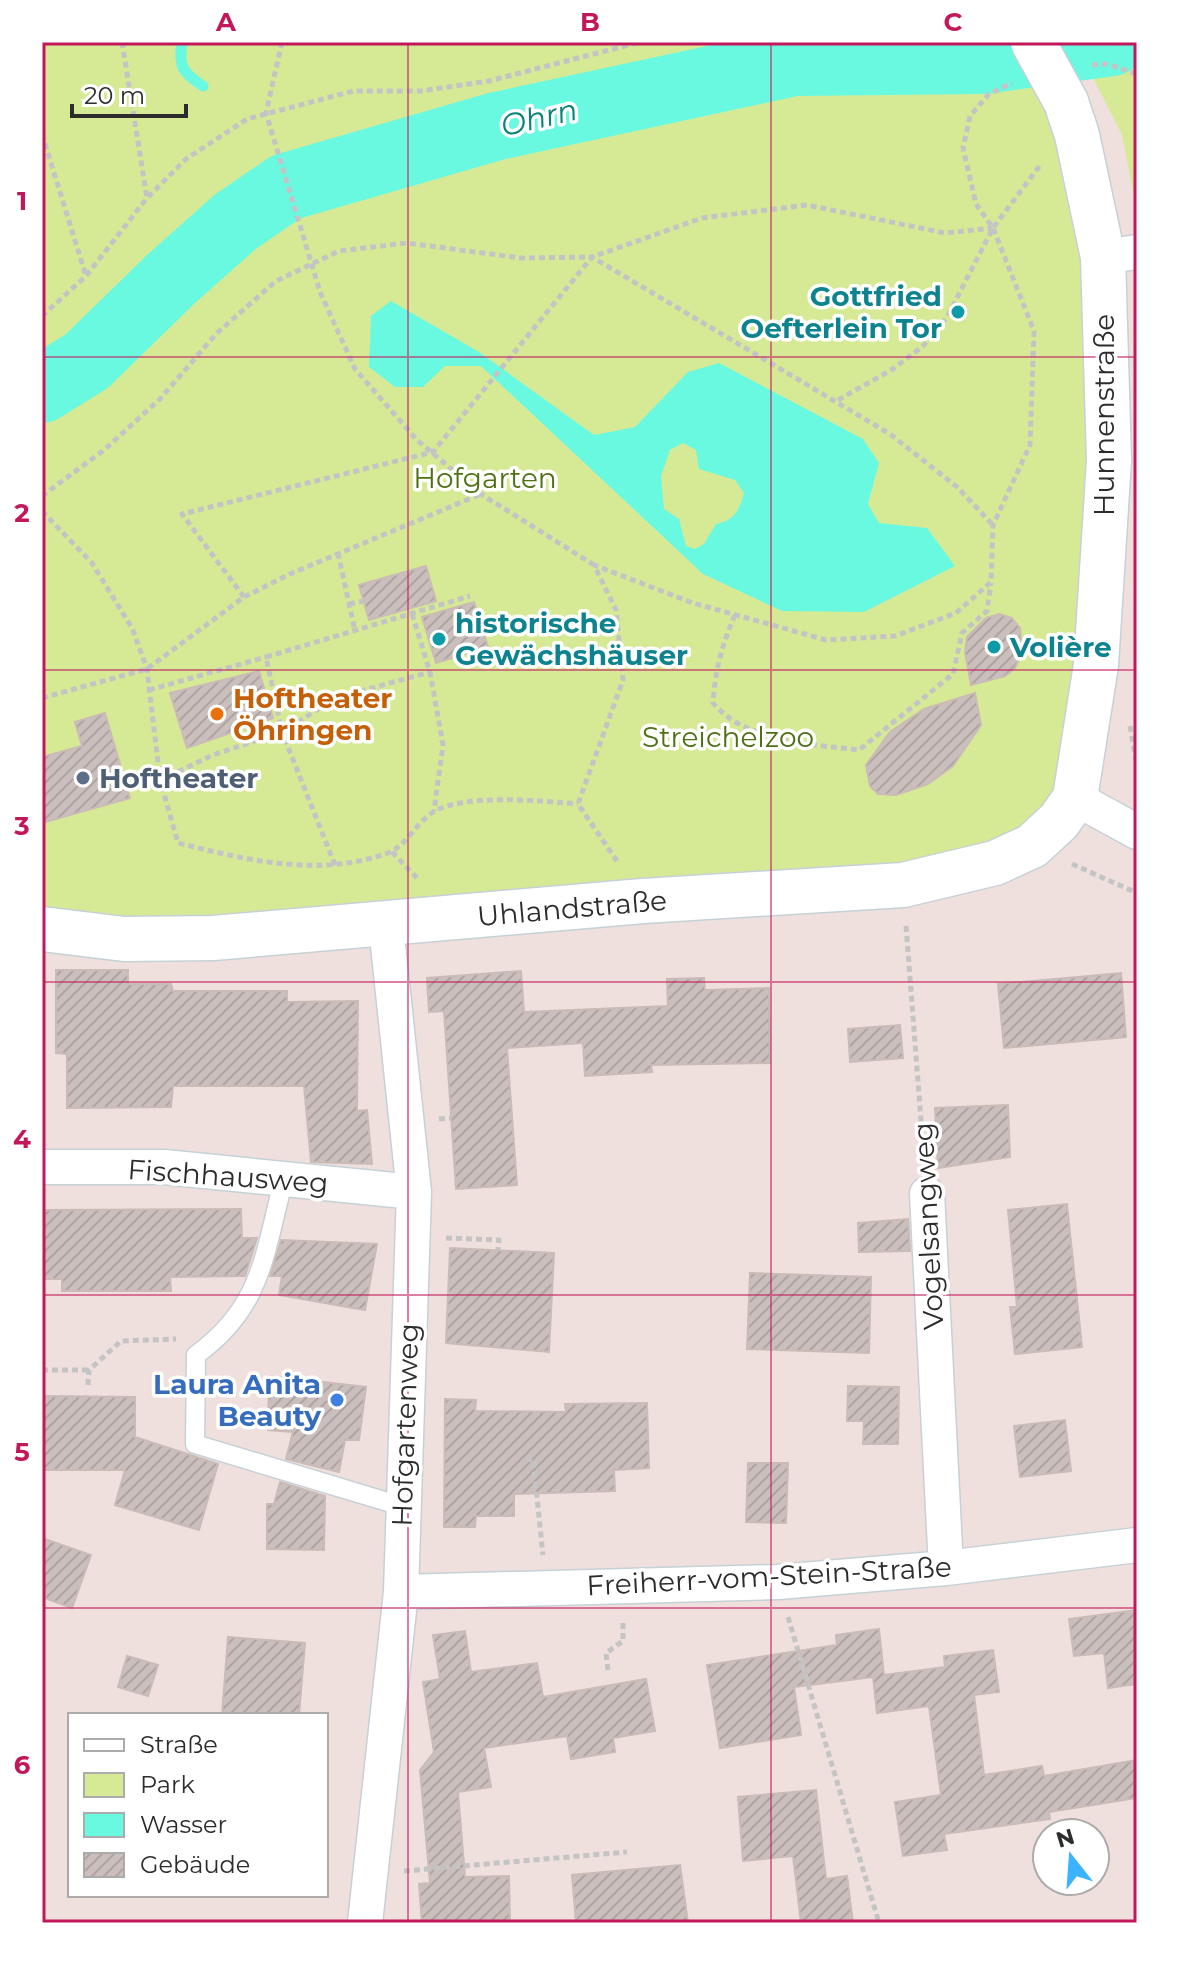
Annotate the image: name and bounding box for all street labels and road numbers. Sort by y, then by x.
street label: Hunnenstraße [1087,314,1121,516]
street label: Uhlandstraße [476,883,668,933]
street label: Vogelsangweg [906,1121,950,1331]
street label: Fischhausweg [126,1152,330,1200]
street label: Hofgartenweg [384,1323,426,1527]
street label: Freiherr-vom-Stein-Straße [586,1549,952,1603]

